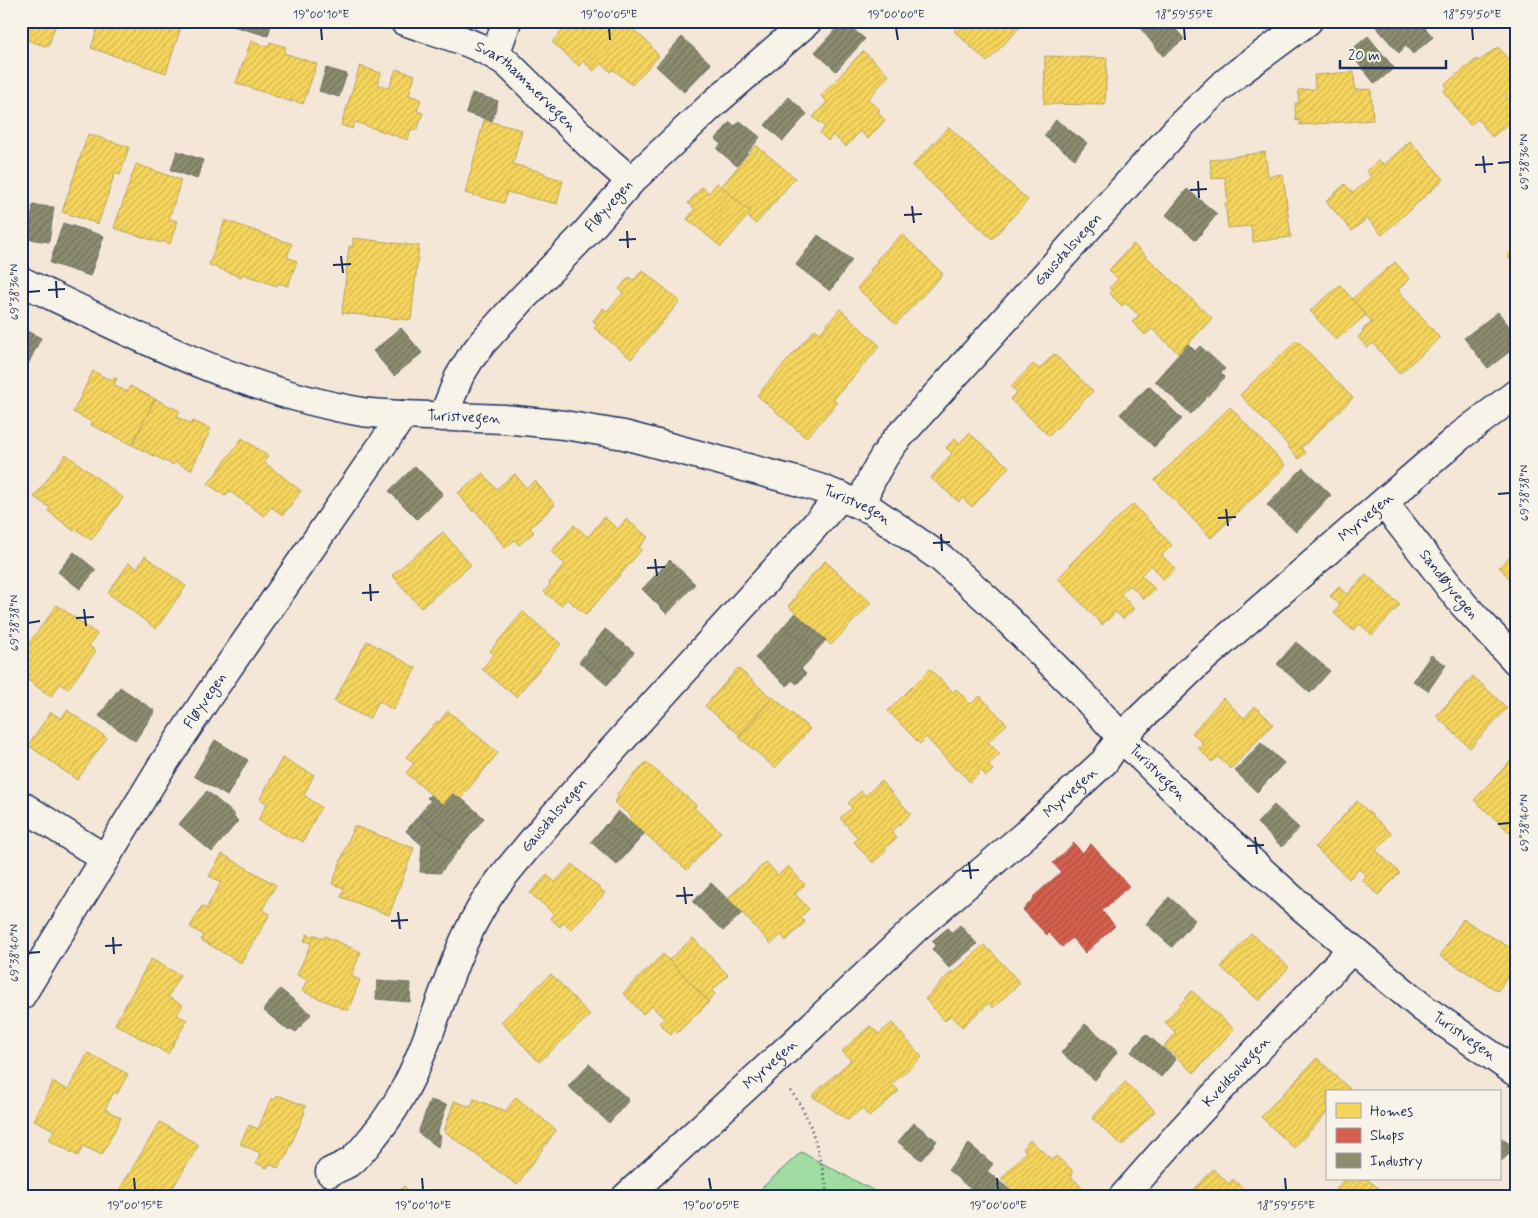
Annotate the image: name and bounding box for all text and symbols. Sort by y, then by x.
text: 19°00'10"E [293,7,349,23]
text: 19°00'05"E [580,7,638,23]
text: 19°00'00"E [867,7,925,23]
text: 18°59'55"E [1155,7,1213,23]
text: 18°59'50"E [1443,7,1501,23]
street label: Svarthammervegen [471,37,581,137]
scale bar [1340,38,1447,70]
text: 20 m [1348,46,1380,66]
text: 69°38'36"N [1517,134,1533,190]
street label: Fløyvegen [581,176,638,237]
street label: Gausdalsvegen [1030,209,1107,290]
text: 69°38'36"N [7,264,23,320]
street label: Turistvegen [427,406,501,429]
text: 69°38'38"N [1517,465,1533,521]
street label: Turistvegen [820,480,895,530]
street label: Myrvegen [1334,488,1398,547]
street label: Sandøyvegen [1414,546,1482,624]
text: 69°38'38"N [7,595,23,651]
street label: Fløyvegen [179,669,231,733]
street label: Turistvegen [1124,740,1191,806]
street label: Myrvegen [1039,763,1102,823]
street label: Gausdalsvegen [517,774,592,857]
text: 69°38'40"N [1517,794,1533,852]
text: 69°38'40"N [7,924,23,982]
street label: Turistvegen [1428,1007,1500,1066]
street label: Kveldsolvegen [1198,1032,1275,1112]
street label: Myrvegen [739,1034,802,1095]
legend [1326,1090,1500,1180]
text: Homes [1370,1102,1413,1122]
text: Shops [1370,1126,1405,1146]
text: Industry [1370,1152,1423,1172]
text: 19°00'15"E [107,1198,163,1214]
text: 19°00'10"E [395,1198,451,1214]
text: 19°00'05"E [682,1198,740,1214]
text: 19°00'00"E [969,1198,1027,1214]
text: 18°59'55"E [1257,1198,1315,1214]

